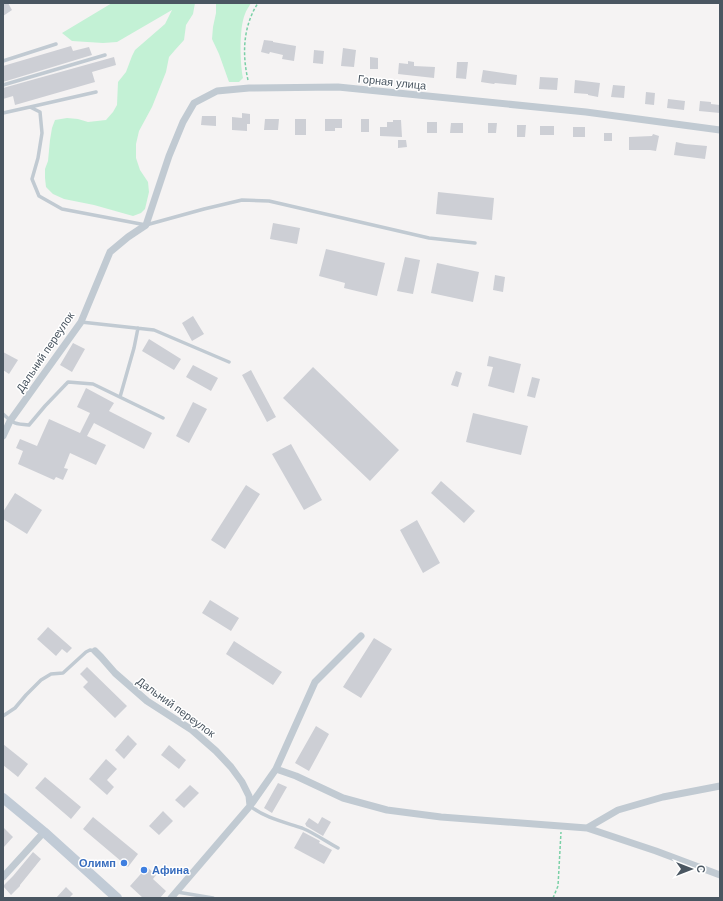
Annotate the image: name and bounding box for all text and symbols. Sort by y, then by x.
street label: Горная улица [357,71,428,93]
street label: Дальний переулок [13,309,77,395]
street label: Дальний переулок [134,674,218,740]
north arrow [671,849,711,889]
place label: Олимп [79,856,116,870]
marker: Олимп [119,858,129,868]
place label: Афина [152,863,190,877]
marker: Афина [139,865,149,875]
text: С [694,865,708,873]

